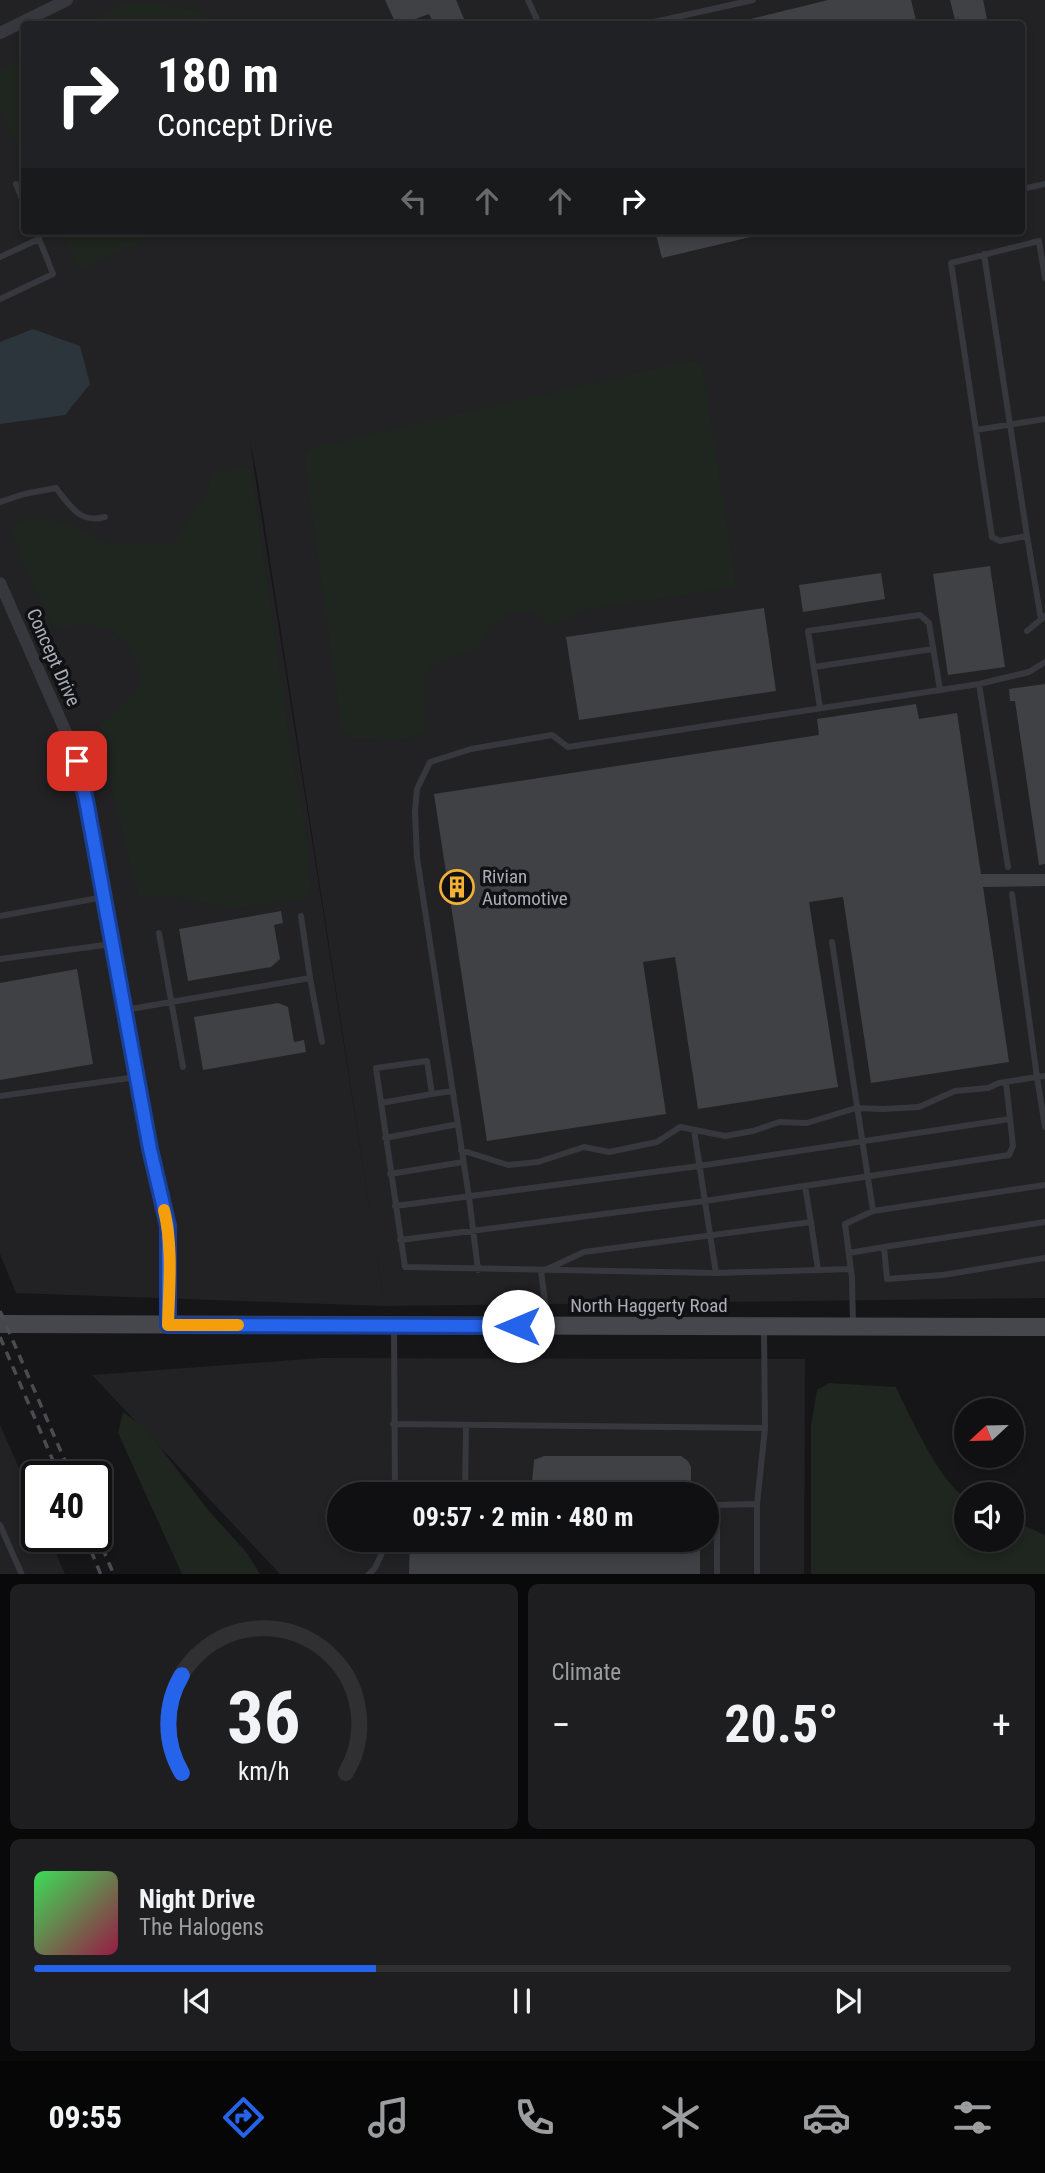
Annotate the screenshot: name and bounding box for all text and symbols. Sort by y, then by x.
text: 180 m [157,47,279,104]
icon: right [42,49,133,140]
text: Concept Drive [157,106,333,144]
icon: left [395,182,433,220]
icon: ahead [468,182,506,220]
icon: ahead [541,182,579,220]
icon: right [614,182,652,220]
street label: Concept Drive [22,605,85,710]
pin [47,731,107,791]
icon: arrive [58,742,96,780]
place label: Rivian Automotive [482,865,568,910]
building icon: Rivian Automotive [438,868,476,906]
position arrow [481,1289,555,1363]
street label: North Haggerty Road [570,1294,728,1317]
north arrow [954,1398,1024,1468]
map controls [954,1398,1024,1552]
speed limit sign: 40 [21,1461,112,1552]
button: sound [954,1482,1024,1552]
text: 09:57 · 2 min · 480 m [413,1502,633,1532]
text: Climate [552,1659,621,1686]
text: 36 [227,1675,301,1761]
text: 20.5° [724,1694,838,1755]
text: − [552,1703,571,1747]
text: + [992,1703,1011,1747]
text: km/h [238,1756,289,1785]
text: Night Drive [139,1884,255,1914]
text: The Halogens [139,1914,264,1941]
icon: previous [178,1982,216,2020]
icon: pause [503,1982,541,2020]
icon: next [829,1982,867,2020]
icon: directions [219,2093,268,2142]
icon: music [364,2093,413,2142]
icon: phone [510,2093,559,2142]
icon: climate [656,2093,705,2142]
icon: car [802,2093,851,2142]
icon: filters [948,2093,997,2142]
text: 09:55 [48,2098,122,2136]

